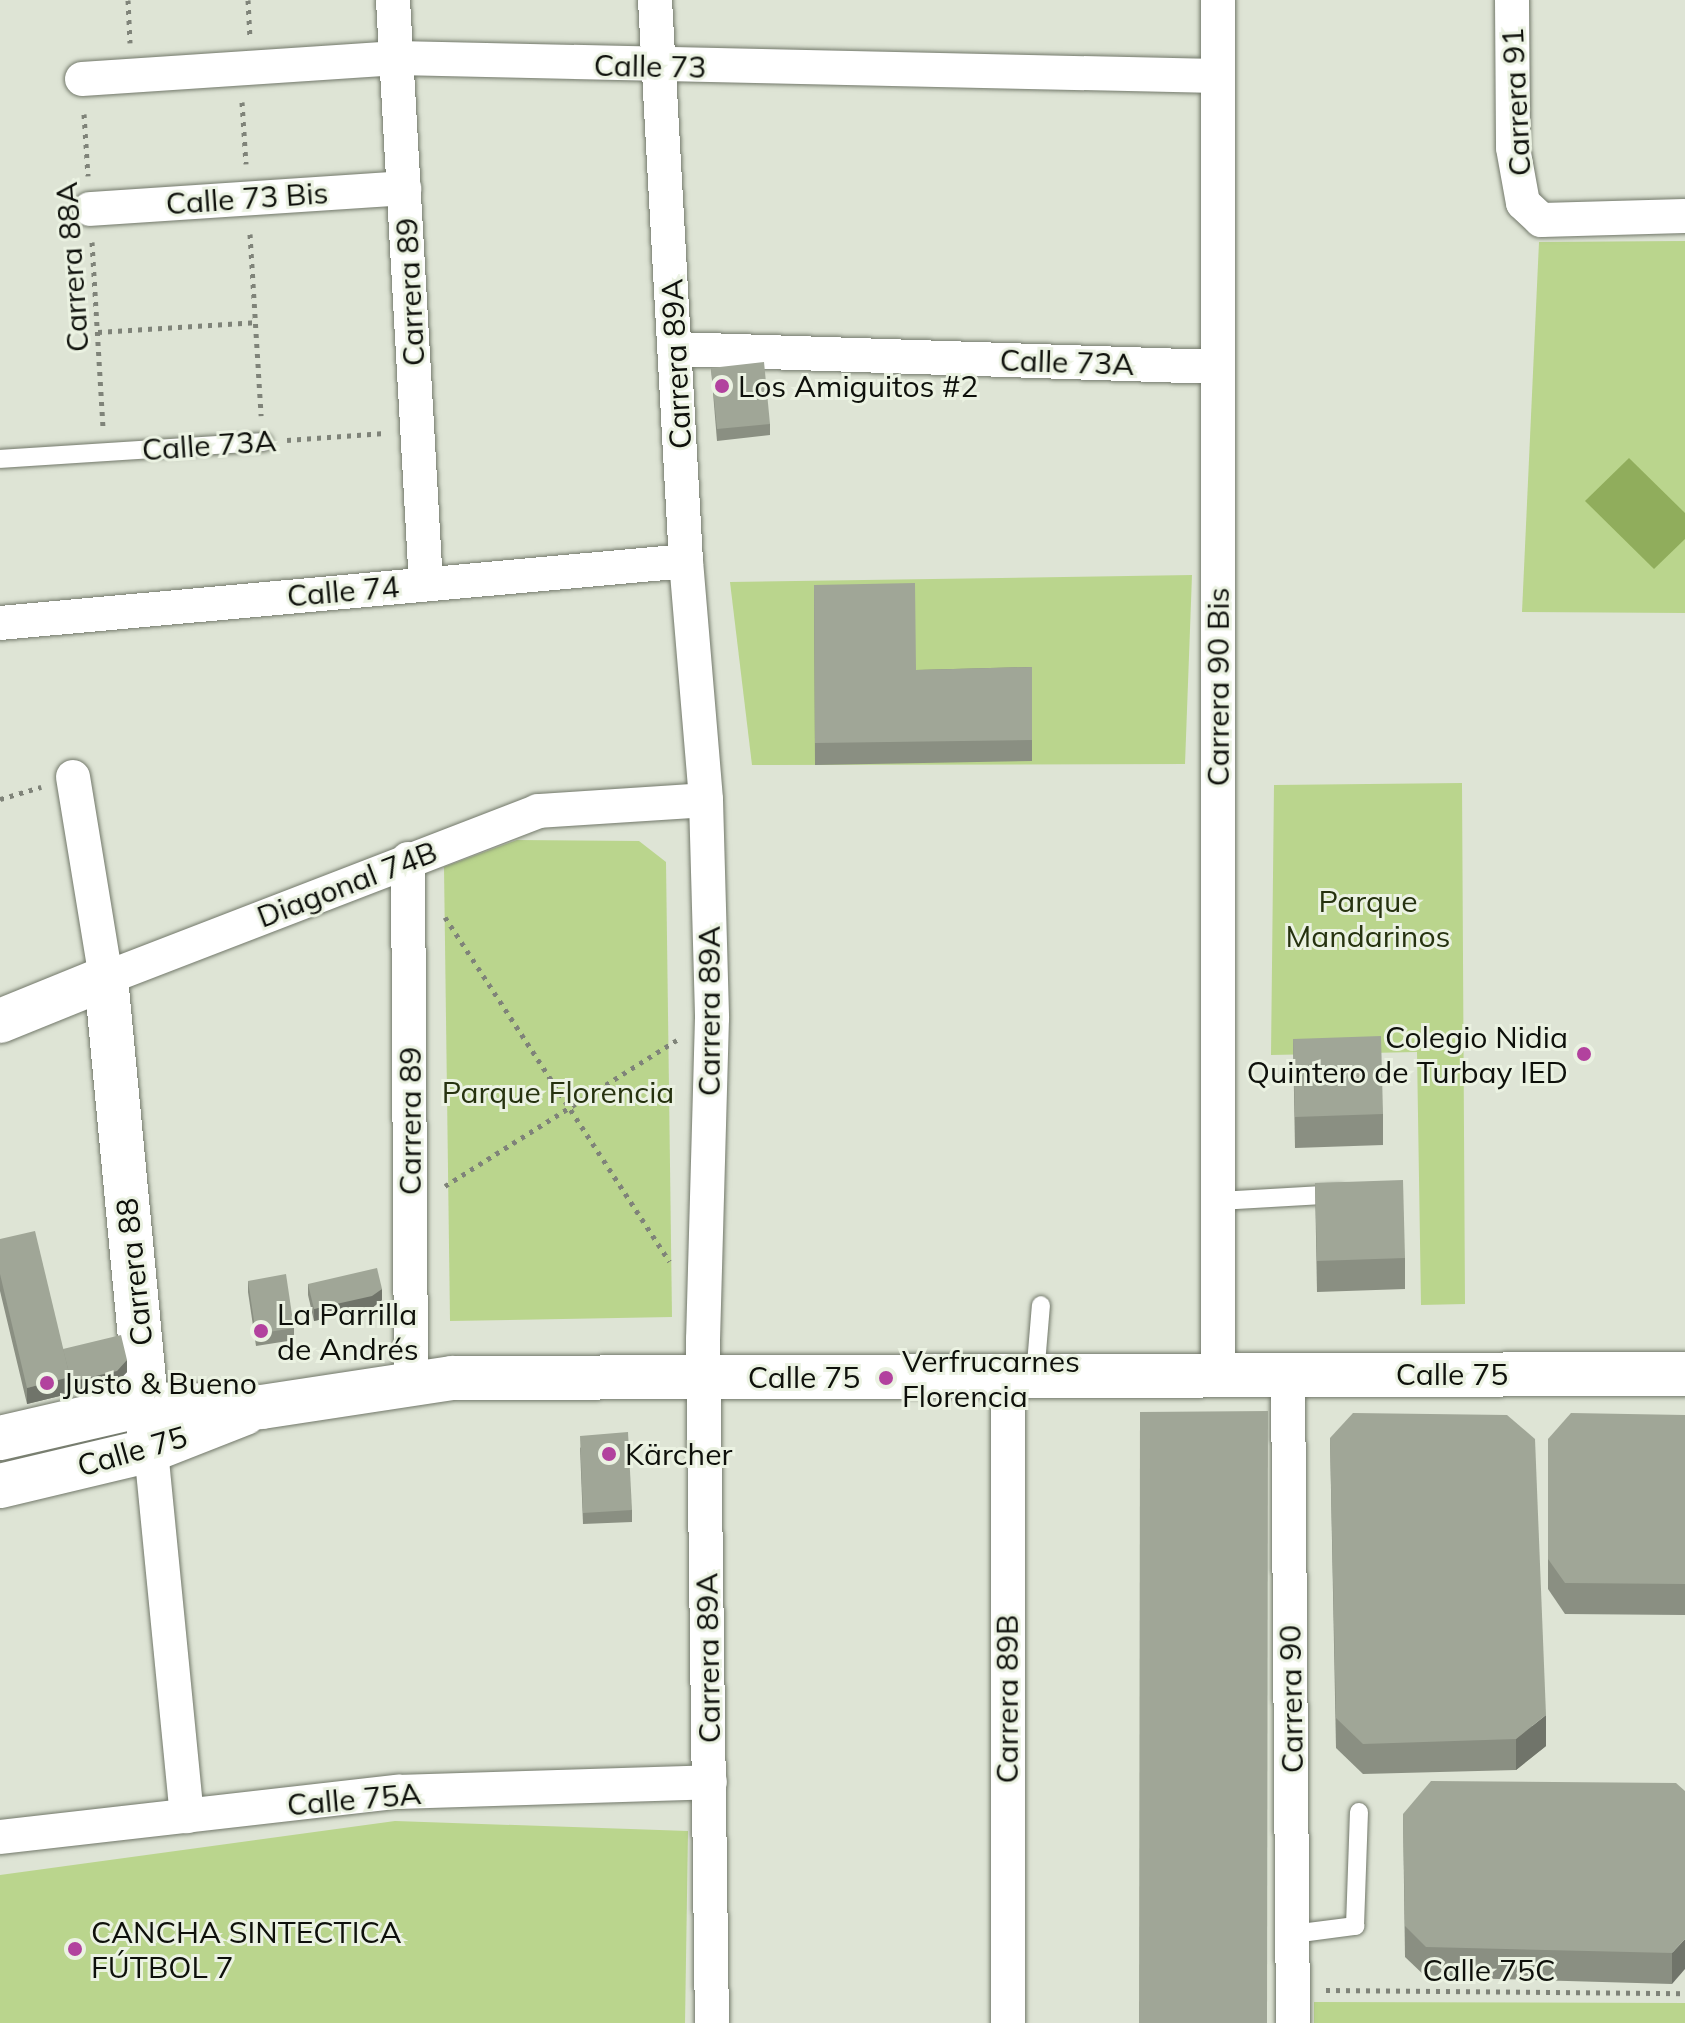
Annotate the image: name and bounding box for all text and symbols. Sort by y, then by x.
street label: Carrera 91 [1494,27,1538,177]
street label: Calle 73 [593,47,707,85]
street label: Calle 73 Bis [165,174,329,222]
street label: Carrera 88A [48,181,96,353]
street label: Carrera 89 [388,217,432,367]
street label: Carrera 89A [654,278,698,450]
street label: Calle 73A [999,342,1135,382]
place label: Los Amiguitos #2 [738,368,978,404]
marker: Los Amiguitos #2 [713,377,731,395]
street label: Calle 73A [141,422,277,468]
street label: Calle 74 [285,568,401,614]
street label: Carrera 90 Bis [1200,588,1236,786]
street label: Diagonal 74B [252,833,442,935]
park label: Parque Mandarinos [1286,883,1450,954]
street label: Carrera 89A [691,926,727,1096]
place label: Colegio Nidia Quintero de Turbay IED [1247,1019,1568,1090]
marker: Colegio Nidia Quintero de Turbay IED [1575,1045,1593,1063]
street label: Carrera 89 [392,1047,428,1195]
park label: Parque Florencia [442,1074,674,1110]
street label: Carrera 88 [108,1196,160,1348]
place label: La Parrilla de Andrés [277,1296,419,1366]
marker: La Parrilla de Andrés [252,1322,270,1340]
place label: Verfrucarnes Florencia [902,1343,1080,1414]
street label: Calle 75 [1396,1356,1508,1392]
street label: Calle 75 [748,1359,860,1395]
place label: Justo & Bueno [63,1365,257,1401]
marker: Verfrucarnes Florencia [877,1369,895,1387]
marker: Justo & Bueno [38,1374,56,1392]
street label: Calle 75 [73,1418,191,1484]
place label: Kärcher [625,1436,732,1472]
marker: Kärcher [600,1445,618,1463]
street label: Carrera 89A [689,1572,727,1744]
street label: Carrera 89B [989,1615,1025,1783]
street label: Carrera 90 [1272,1624,1310,1774]
street label: Calle 75A [285,1775,423,1823]
place label: CANCHA SINTECTICA FÚTBOL 7 [91,1914,402,1984]
marker: CANCHA SINTECTICA FÚTBOL 7 [66,1940,84,1958]
street label: Calle 75C [1423,1952,1555,1988]

